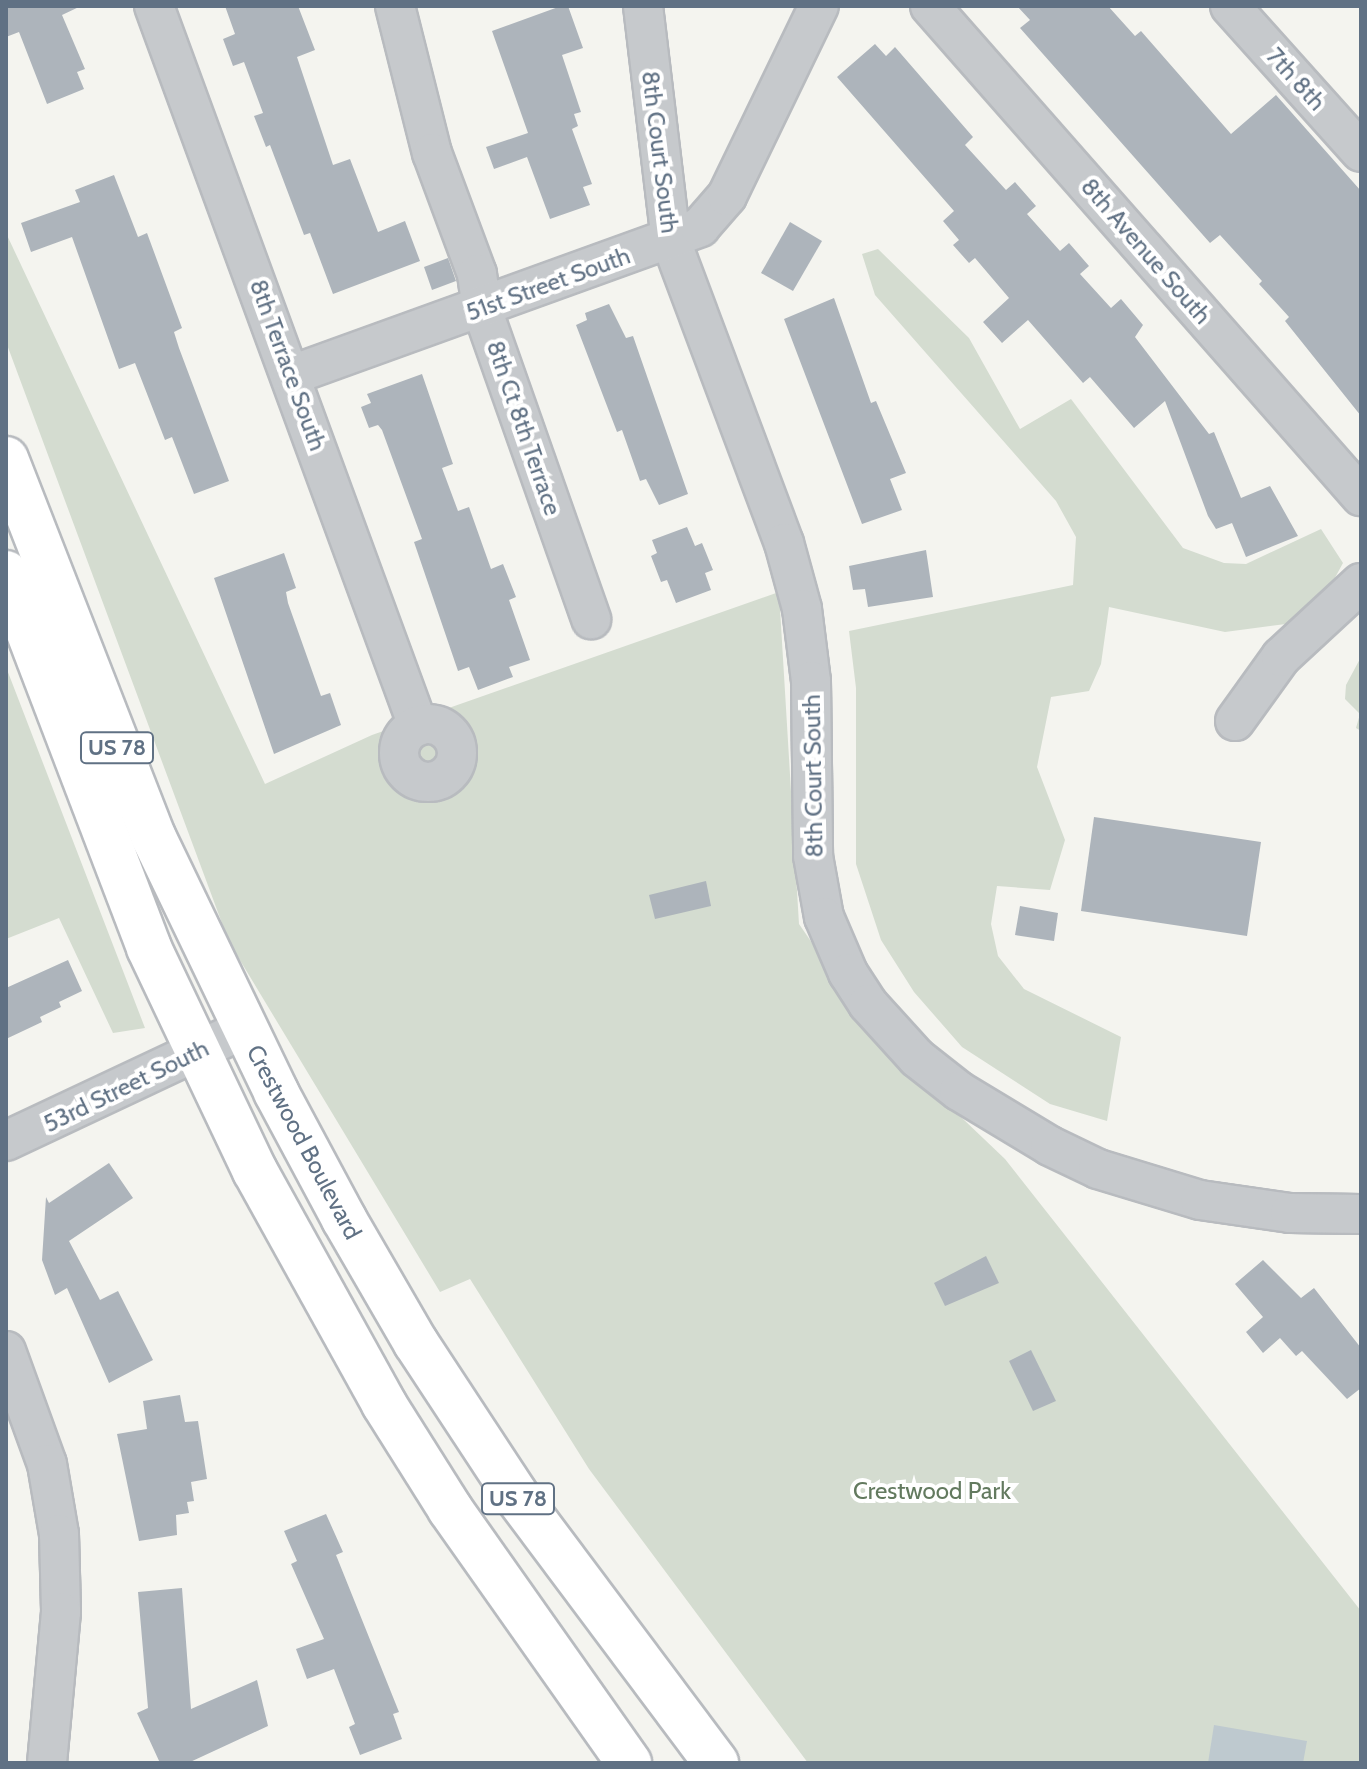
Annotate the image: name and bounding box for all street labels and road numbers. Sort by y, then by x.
street label: 7th 8th [1260,42,1332,116]
street label: 8th Court South [636,69,684,235]
street label: 8th Avenue South [1075,172,1217,330]
street label: 51st Street South [462,241,634,327]
street label: 8th Terrace South [244,275,332,455]
street label: 8th Ct 8th Terrace [481,337,567,519]
street label: 8th Court South [797,694,829,858]
road number: US 78 [79,730,155,766]
street label: 53rd Street South [39,1034,213,1138]
street label: Crestwood Boulevard [241,1040,367,1244]
road number: US 78 [480,1481,556,1517]

